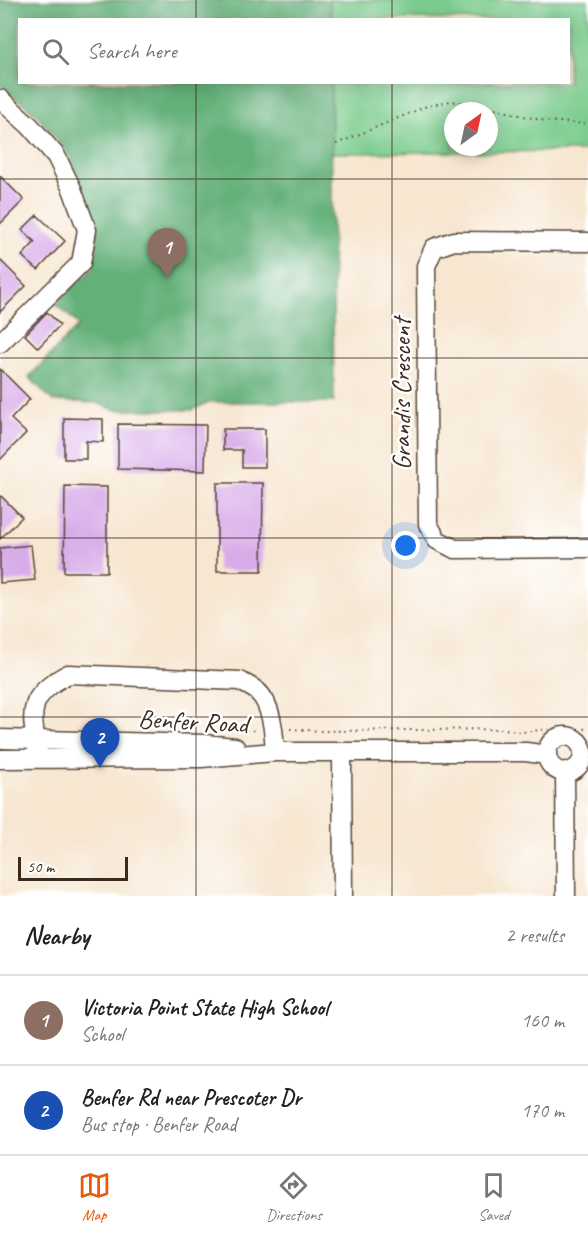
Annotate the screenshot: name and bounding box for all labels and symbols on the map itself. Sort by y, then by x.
north arrow [444,102,498,156]
pin: 1 [148,228,186,278]
street label: Grandis Crescent [385,315,418,470]
your location [391,531,420,560]
street label: Benfer Road [137,702,252,741]
pin: 2 [80,718,120,768]
scale bar [18,854,128,882]

